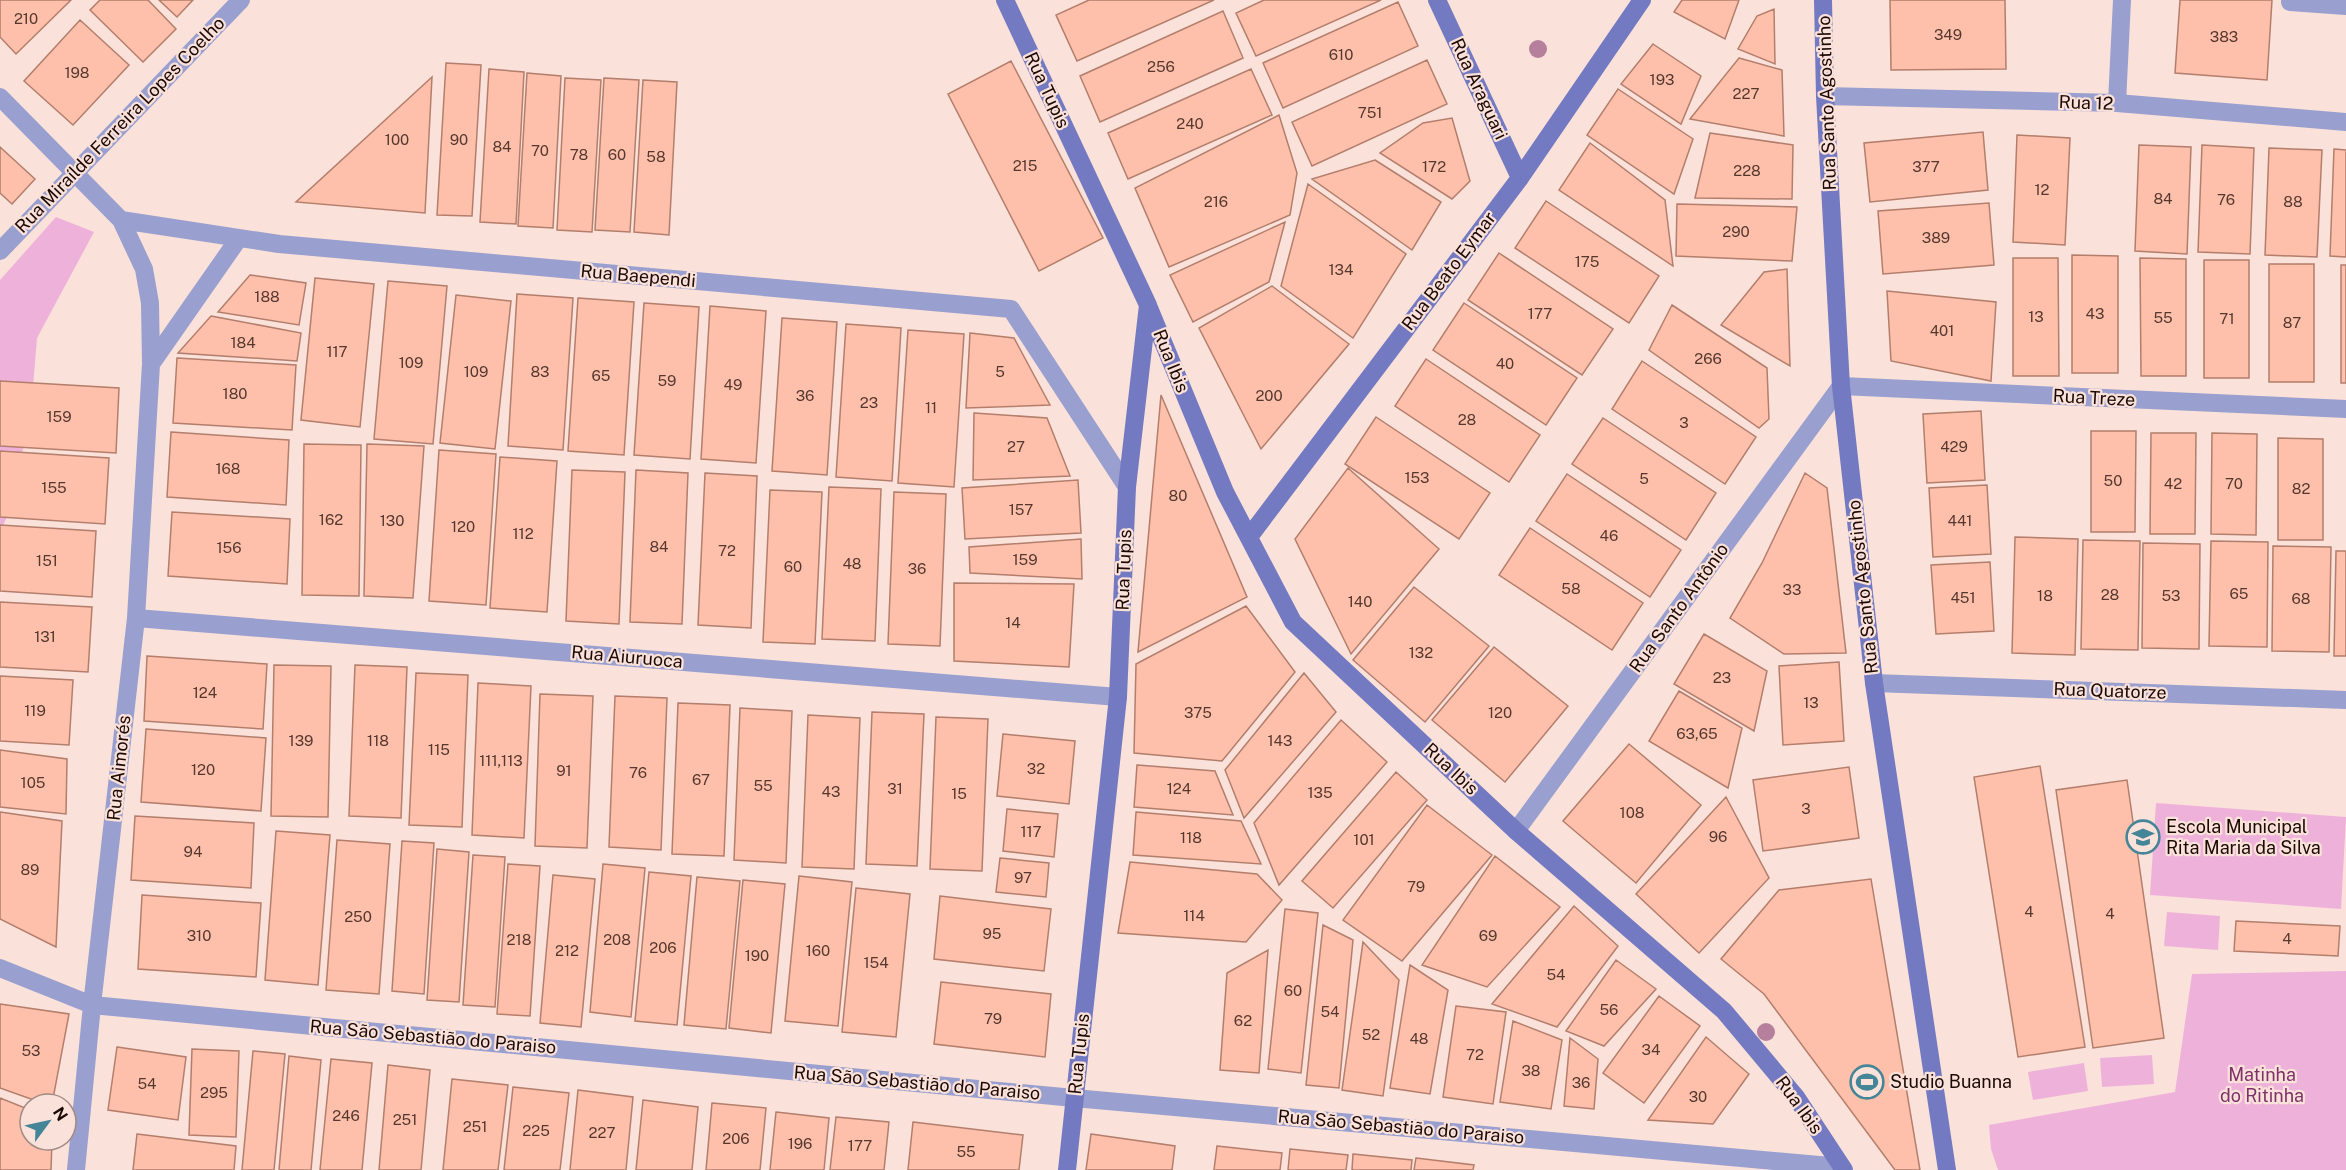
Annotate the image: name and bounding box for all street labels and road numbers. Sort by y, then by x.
street label: Rua Miraílde Ferreira Lopes Coelho [11,12,229,237]
street label: Rua Santo Agostinho [1813,15,1840,191]
street label: Rua Araguari [1447,35,1512,143]
street label: Rua Tupis [1021,48,1074,131]
street label: Rua 12 [2058,91,2114,114]
street label: Rua Beato Eymar [1397,207,1500,334]
street label: Rua Baependi [580,260,697,291]
street label: Rua Ibis [1149,326,1194,395]
street label: Rua Treze [2052,385,2136,410]
street label: Rua Santo Agostinho [1843,499,1882,675]
street label: Rua Tupis [1112,529,1135,611]
street label: Rua Santo Antônio [1625,539,1733,676]
street label: Rua Aiuruoca [570,641,684,672]
street label: Rua Quatorze [2053,678,2167,703]
street label: Rua Aimorés [103,714,134,822]
street label: Rua Ibis [1420,738,1483,799]
street label: Rua Tupis [1064,1012,1093,1095]
street label: Rua São Sebastião do Paraiso [309,1015,557,1058]
street label: Rua São Sebastião do Paraiso [793,1061,1041,1104]
street label: Rua Ibis [1771,1072,1827,1138]
street label: Rua São Sebastião do Paraiso [1277,1105,1525,1148]

